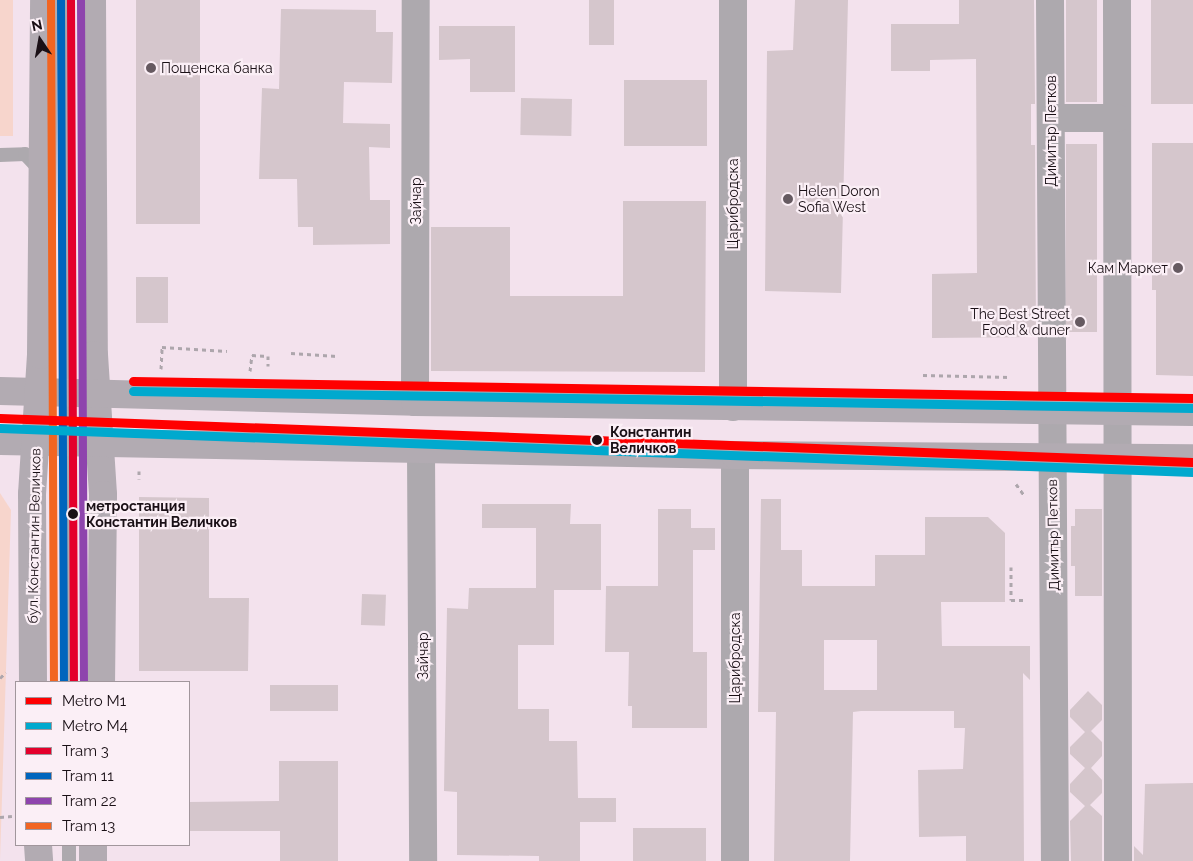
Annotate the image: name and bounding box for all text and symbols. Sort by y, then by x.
north arrow [15,15,65,65]
text: N [30,16,44,34]
place label: Пощенска банка [161,60,273,76]
marker: Пощенска банка [145,62,157,74]
street label: Димитър Петков [1043,75,1059,187]
street label: Царибродска [725,158,741,250]
street label: Зайчар [408,177,424,225]
place label: Helen Doron Sofia West [798,183,880,216]
marker: Helen Doron Sofia West [782,193,794,205]
place label: Кам Маркет [1088,260,1168,276]
marker: Кам Маркет [1172,262,1184,274]
place label: The Best Street Food & duner [970,306,1070,338]
marker: The Best Street Food & duner [1074,316,1086,328]
place label: Константин Величков [610,424,691,457]
marker: Константин Величков [588,431,606,449]
street label: бул. Константин Величков [24,448,44,624]
street label: Димитър Петков [1044,479,1062,591]
place label: метростанция Константин Величков [86,498,237,530]
marker: метростанция Константин Величков [64,505,82,523]
street label: Царибродска [727,612,743,704]
street label: Зайчар [415,632,431,680]
legend [15,681,190,846]
text: Metro M1 [62,692,126,710]
text: Metro M4 [62,717,128,735]
text: Tram 3 [62,742,109,760]
text: Tram 11 [62,767,114,785]
text: Tram 22 [62,792,116,810]
text: Tram 13 [62,817,115,835]

